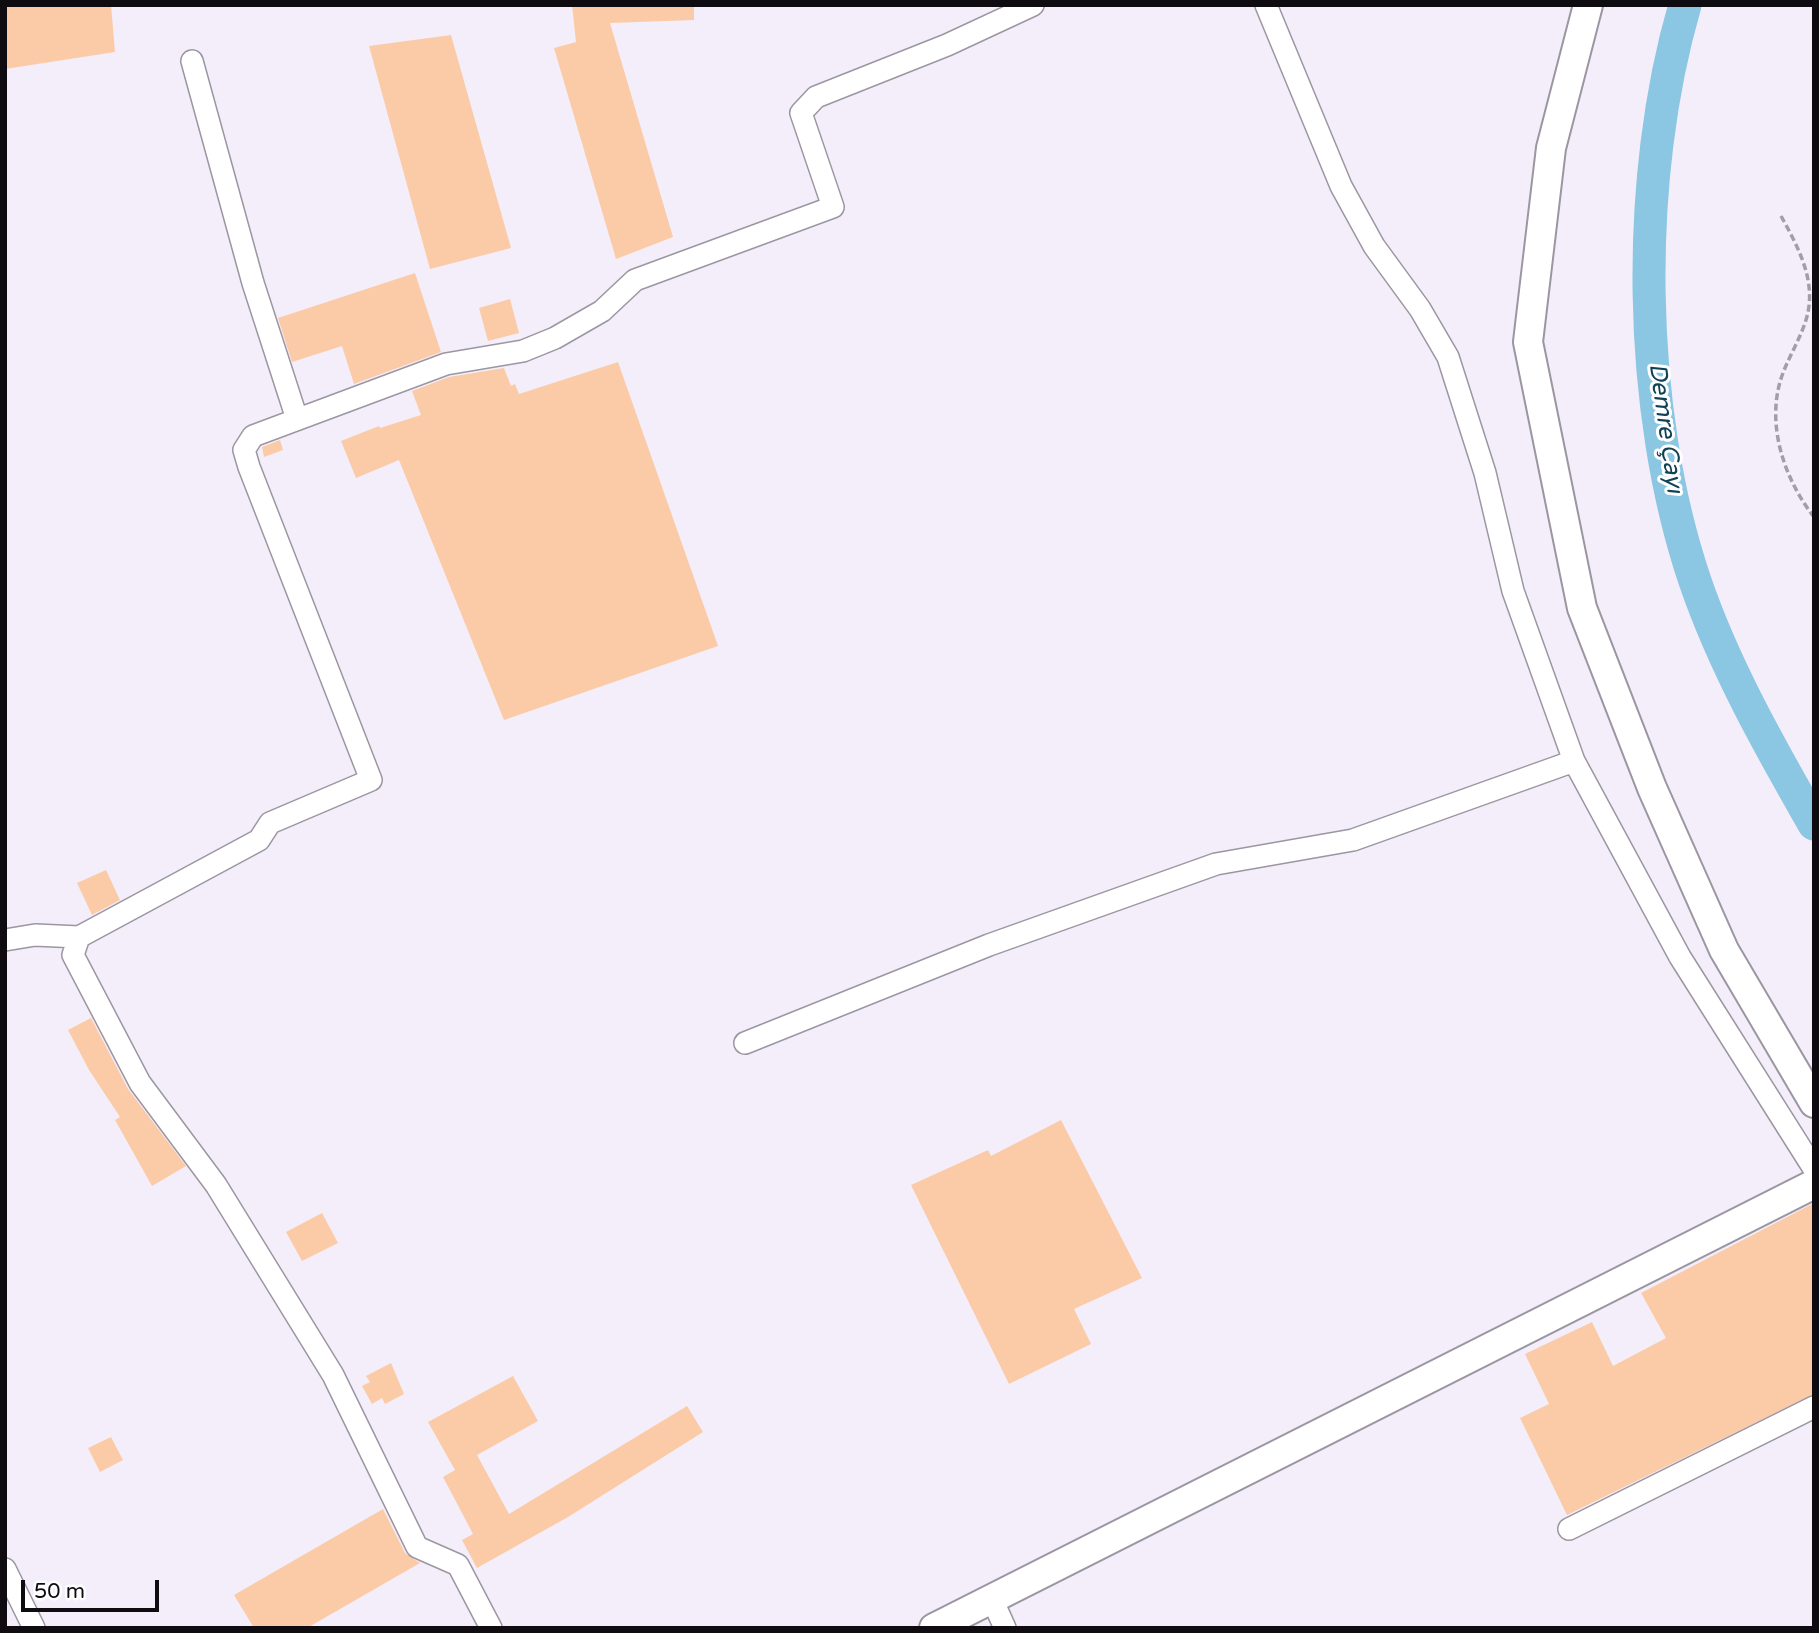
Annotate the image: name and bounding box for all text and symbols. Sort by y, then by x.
water label: Demre Çayı [1642,361,1688,495]
scale bar [24,1566,163,1610]
text: 50 m [34,1579,85,1604]

